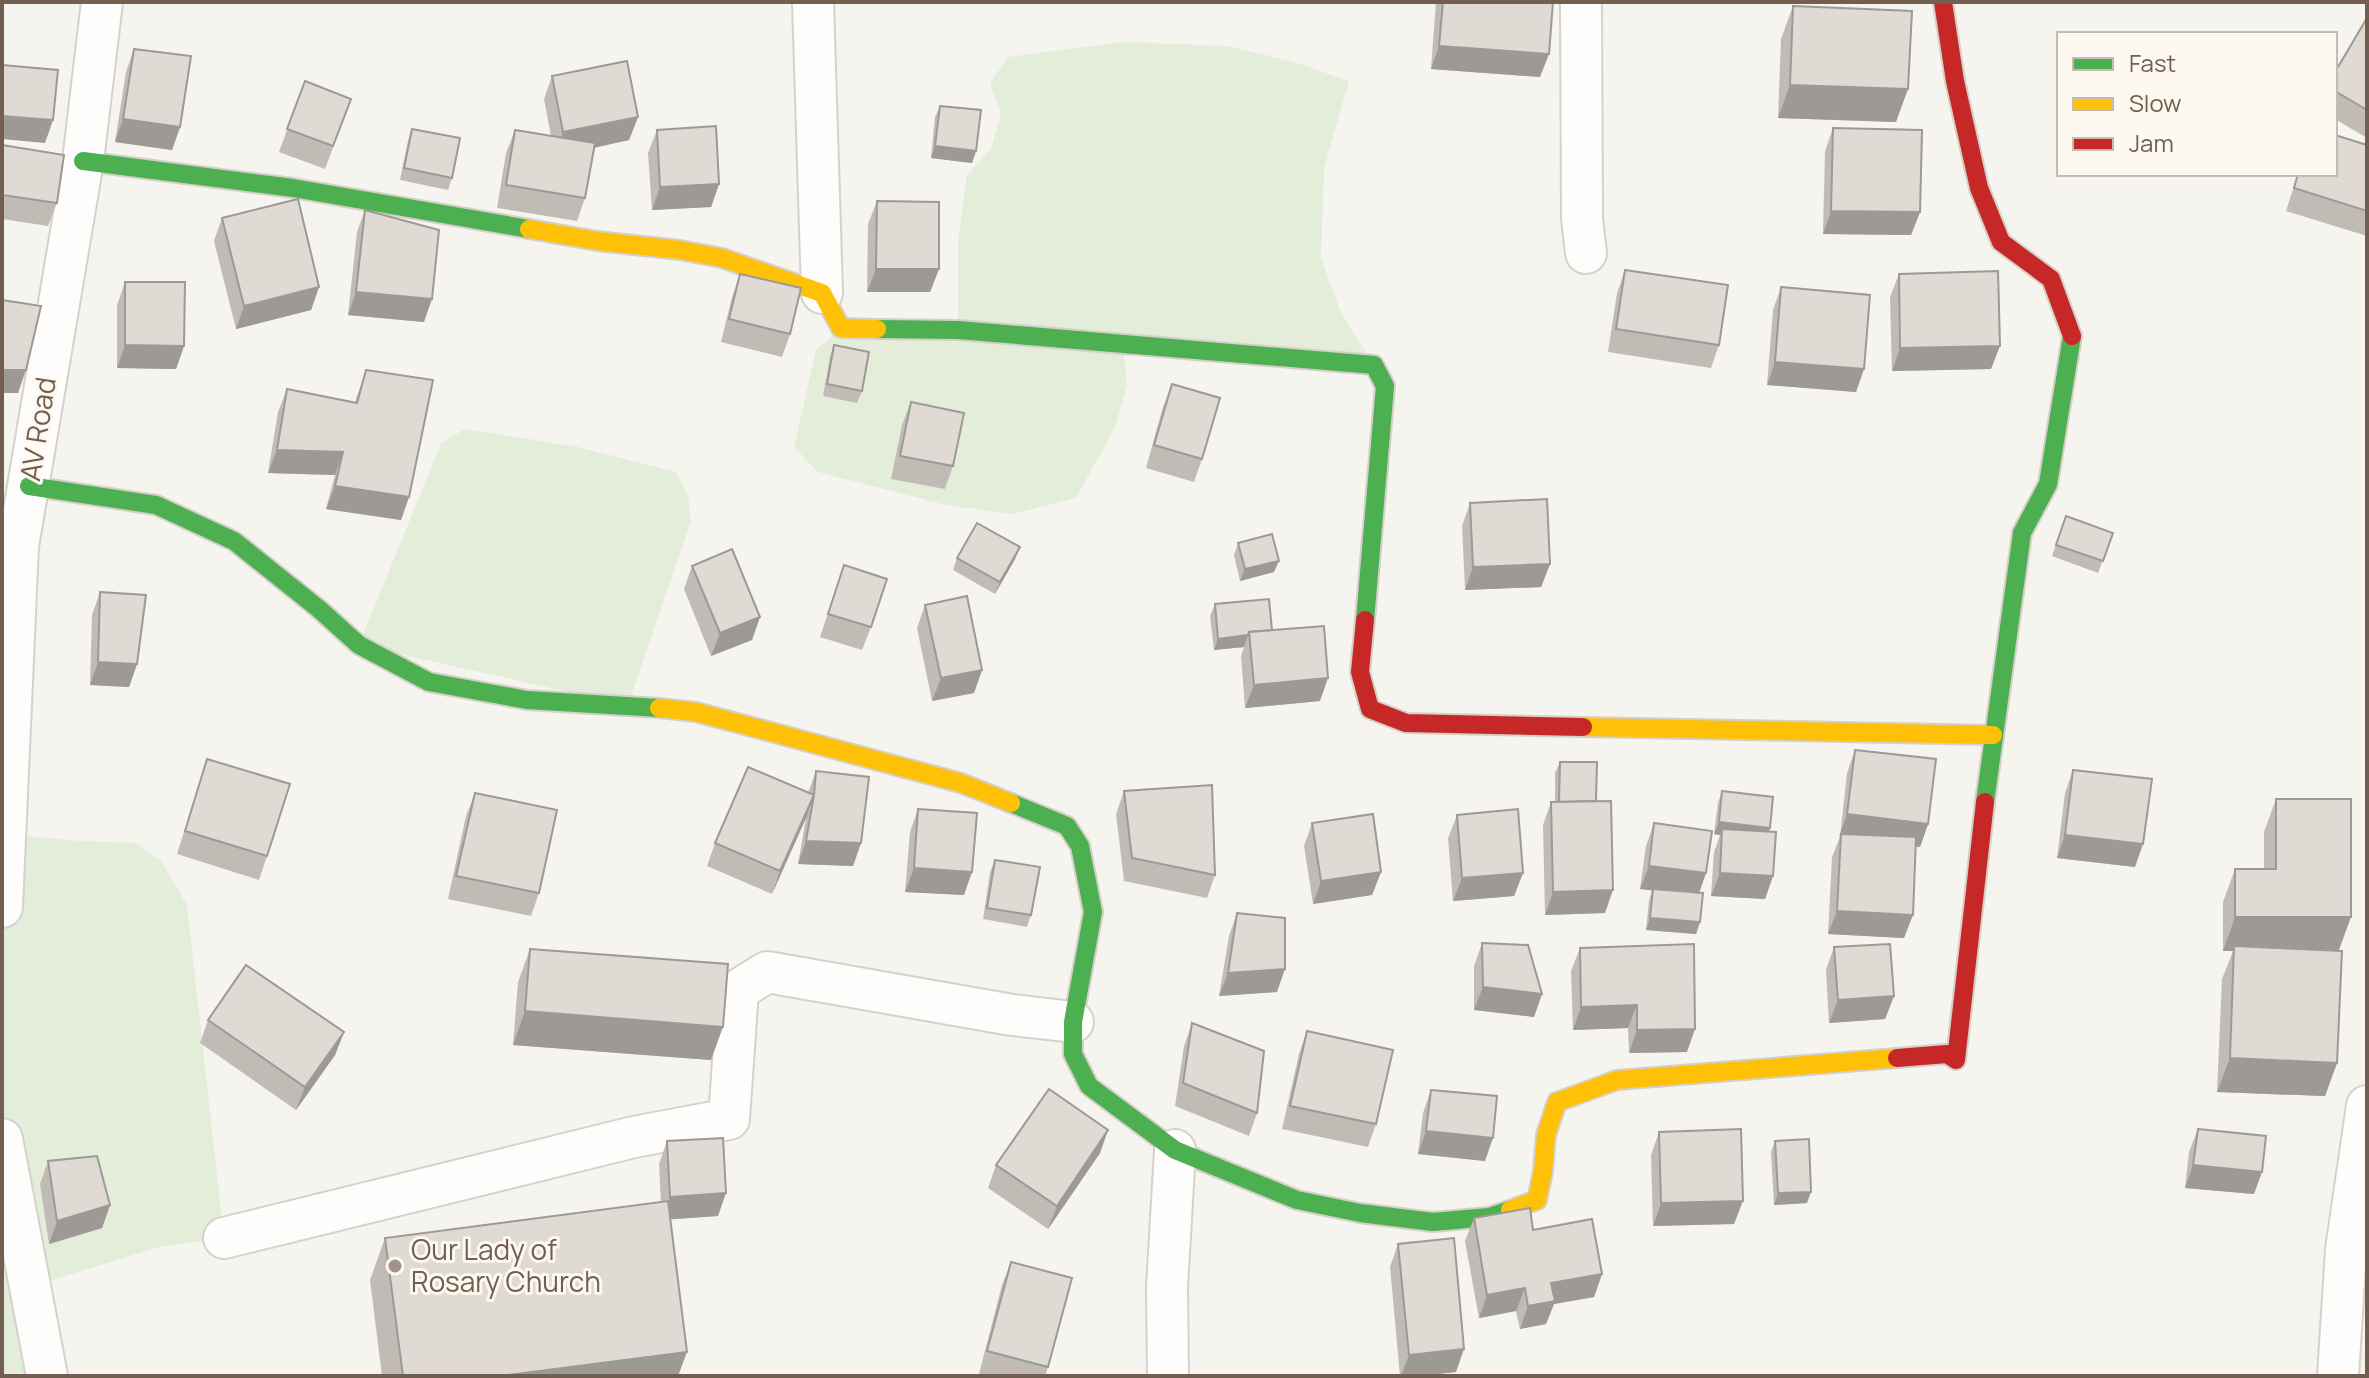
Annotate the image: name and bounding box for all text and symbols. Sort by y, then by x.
legend [2057,32,2337,176]
text: Fast [2129,46,2176,79]
text: Slow [2129,86,2182,119]
text: Jam [2129,126,2174,159]
street label: AV Road [10,374,64,483]
place label: Our Lady of Rosary Church [411,1230,601,1300]
marker: Our Lady of Rosary Church [386,1257,404,1275]

